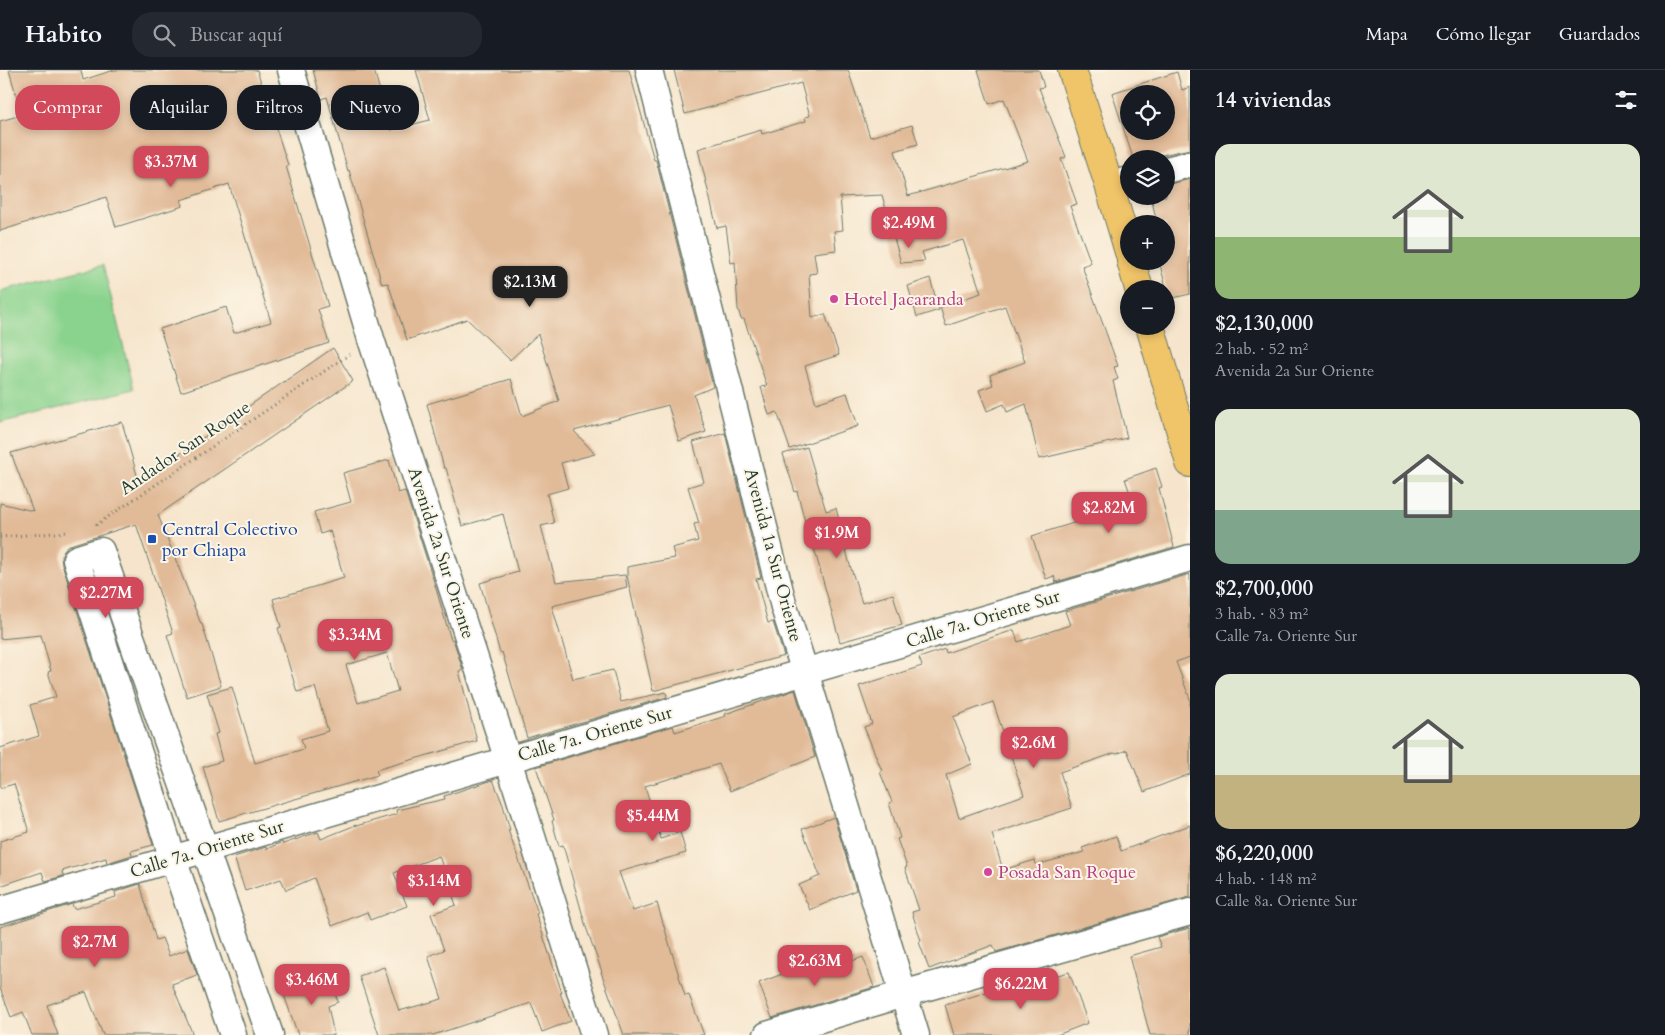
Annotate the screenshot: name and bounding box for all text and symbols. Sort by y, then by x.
search box [132,12,482,57]
text: Habito [25,18,102,51]
icon: search [150,21,178,49]
text: Buscar aquí [190,22,283,48]
text: Mapa [1366,22,1408,47]
text: Cómo llegar [1436,22,1531,47]
text: Guardados [1559,22,1640,47]
chip: Comprar [15,85,120,130]
chip: Alquilar [130,85,227,130]
chip: Filtros [237,85,321,130]
chip: Nuevo [331,85,419,130]
map controls [1120,85,1175,335]
button: locate [1120,85,1175,140]
text: 14 viviendas [1215,86,1331,115]
icon: filters [1612,86,1640,114]
pin: $3.37M [130,146,212,188]
button: layers [1120,150,1175,205]
text: $3.37M [145,151,197,173]
icon: home [1383,176,1473,266]
pin: $2.49M [868,206,950,249]
text: $2.49M [883,212,935,234]
button: + [1120,215,1175,270]
pin: $2.13M [489,266,571,308]
text: $2.13M [504,271,556,293]
button: − [1120,280,1175,335]
place label: Hotel Jacaranda [844,287,964,312]
marker: Hotel Jacaranda [828,293,840,305]
text: $2,130,000 [1215,309,1313,338]
text: 2 hab. · 52 m² [1215,338,1308,360]
text: Avenida 2a Sur Oriente [1215,360,1374,382]
street label: Andador San Roque [115,395,255,501]
icon: home [1383,441,1473,531]
street label: Avenida 2a Sur Oriente [401,464,481,642]
street label: Avenida 1a Sur Oriente [738,465,808,645]
pin: $2.82M [1068,492,1150,534]
text: $2.82M [1083,497,1135,519]
pin: $1.9M [802,516,872,559]
place label: Central Colectivo por Chiapa [162,517,298,563]
text: $1.9M [815,522,859,544]
marker: Central Colectivo por Chiapa [146,533,158,545]
text: $2,700,000 [1215,574,1313,603]
pin: $2.27M [65,576,147,619]
text: $2.27M [80,582,132,604]
street label: Calle 7a. Oriente Sur [903,584,1064,654]
text: 3 hab. · 83 m² [1215,603,1308,625]
pin: $3.34M [314,618,396,661]
text: $3.34M [329,624,381,646]
text: Calle 7a. Oriente Sur [1215,625,1357,647]
street label: Calle 7a. Oriente Sur [515,700,676,768]
icon: home [1383,706,1473,796]
pin: $2.6M [999,726,1069,769]
text: $2.6M [1012,732,1056,754]
pin: $5.44M [612,800,694,842]
text: $5.44M [627,805,679,827]
street label: Calle 7a. Oriente Sur [127,814,288,884]
text: $6,220,000 [1215,839,1313,868]
place label: Posada San Roque [998,860,1136,885]
pin: $3.14M [393,864,475,907]
marker: Posada San Roque [982,866,994,878]
text: 4 hab. · 148 m² [1215,868,1316,890]
text: $3.14M [408,870,460,892]
text: Calle 8a. Oriente Sur [1215,890,1357,912]
pin: $2.7M [60,926,130,968]
text: $2.7M [73,931,117,953]
pin: $2.63M [774,944,856,987]
text: $2.63M [789,950,841,972]
pin: $3.46M [271,964,353,1006]
pin: $6.22M [980,968,1062,1010]
text: $3.46M [286,969,338,991]
text: $6.22M [995,973,1047,995]

